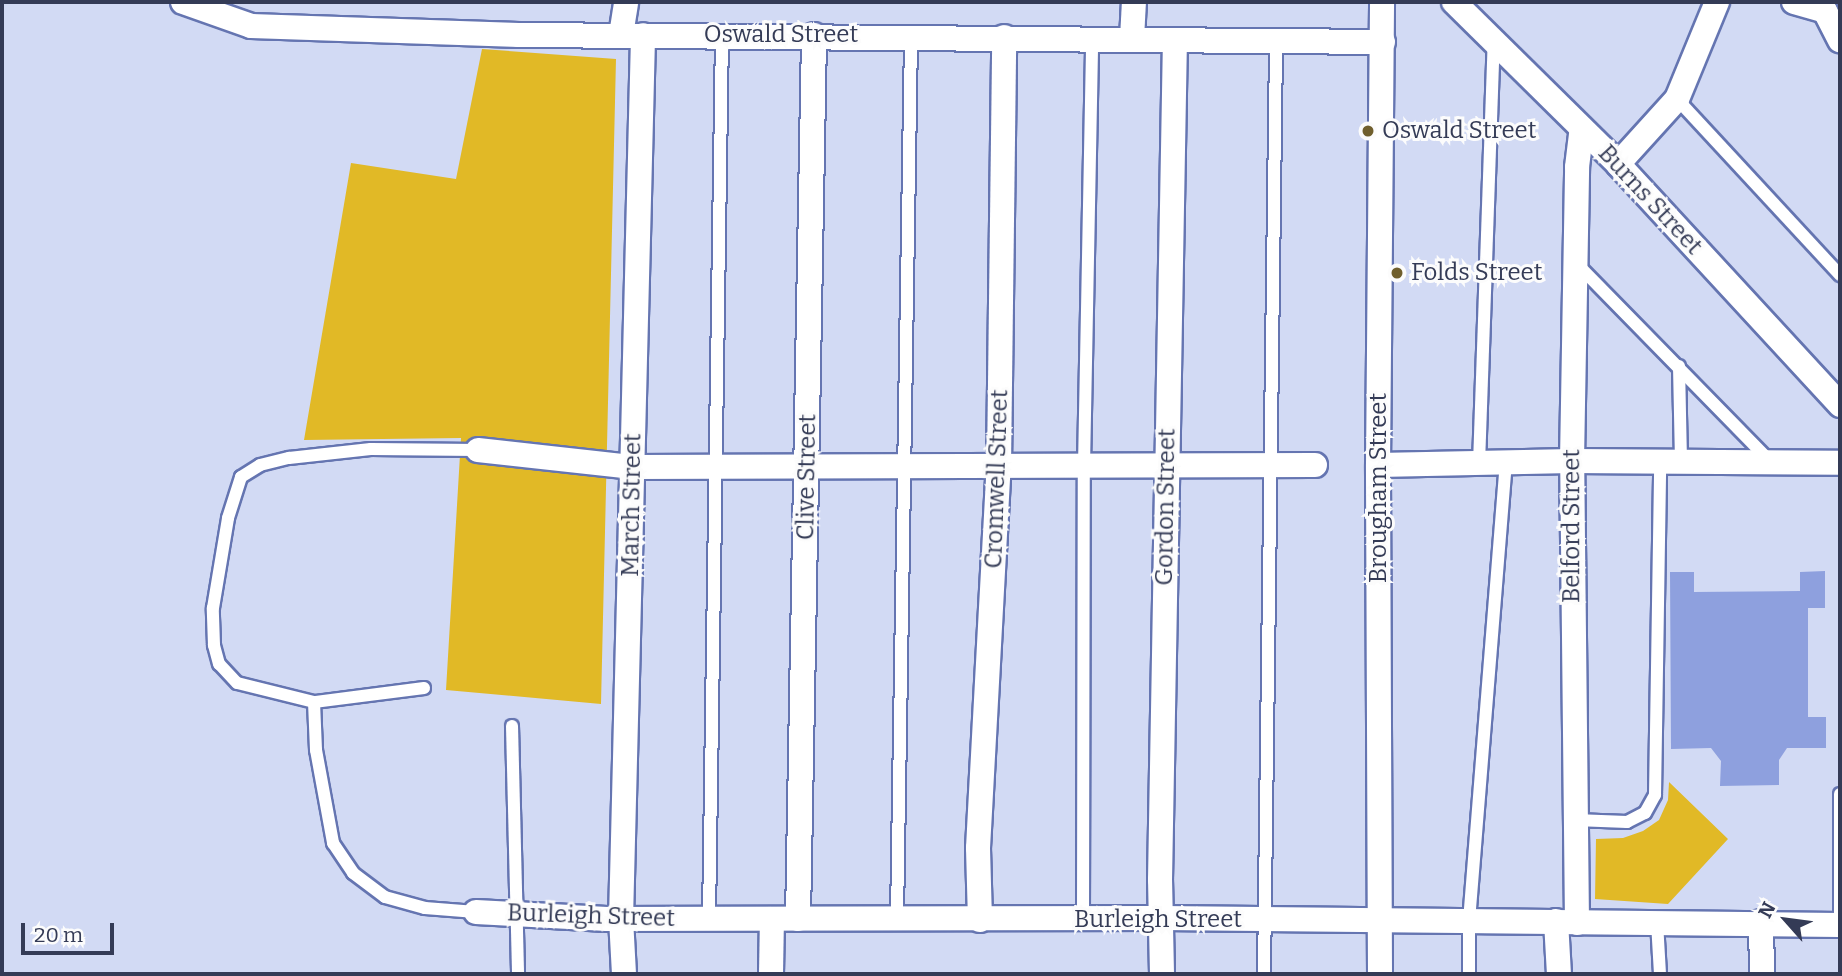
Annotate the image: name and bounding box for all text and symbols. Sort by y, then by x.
street label: Oswald Street [704,21,858,49]
place label: Oswald Street [1382,117,1536,145]
marker: Oswald Street [1360,123,1376,139]
street label: Burns Street [1592,139,1708,261]
place label: Folds Street [1411,259,1542,287]
marker: Folds Street [1389,265,1405,281]
street label: Cromwell Street [979,389,1015,569]
street label: Brougham Street [1365,393,1393,583]
street label: Clive Street [792,414,822,540]
street label: Gordon Street [1150,428,1182,586]
street label: March Street [616,433,648,577]
street label: Belford Street [1558,449,1586,603]
north arrow [1751,885,1821,955]
text: N [1753,898,1781,922]
street label: Burleigh Street [507,899,675,933]
street label: Burleigh Street [1074,906,1242,934]
scale bar [24,909,117,953]
text: 20 m [34,922,83,948]

